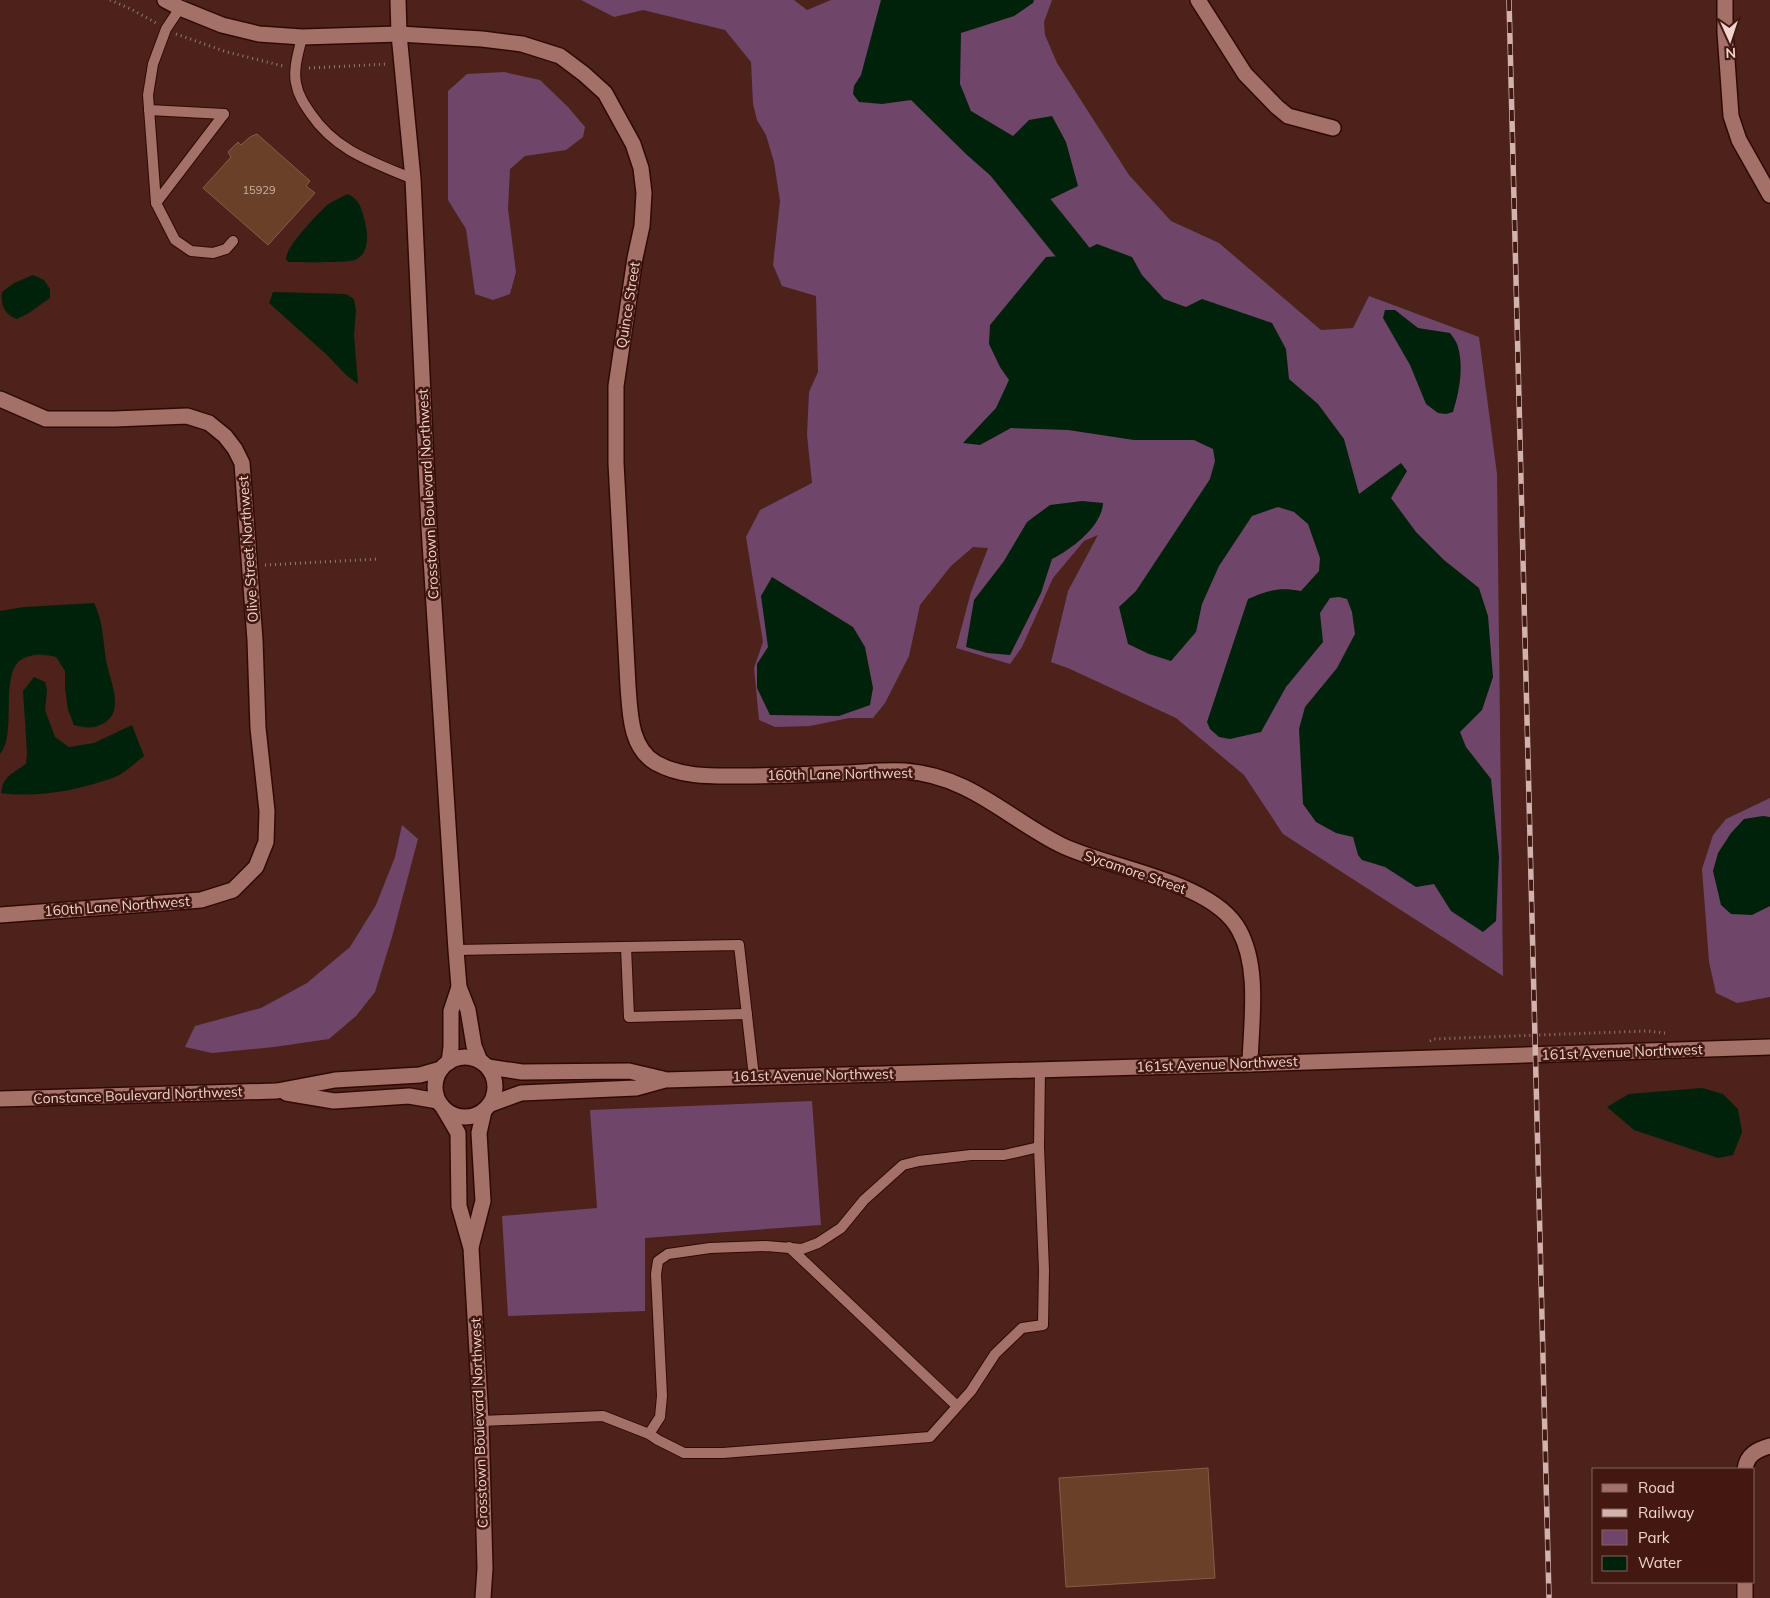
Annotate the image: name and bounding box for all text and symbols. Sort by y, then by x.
north arrow [1705,15,1755,65]
text: N [1725,44,1736,62]
house number: 15929 [243,183,276,197]
street label: Quince Street [612,260,644,349]
street label: Crosstown Boulevard Northwest [413,388,443,600]
street label: Olive Street Northwest [234,475,262,623]
street label: 160th Lane Northwest [767,764,913,784]
street label: Sycamore Street [1082,846,1188,898]
street label: 160th Lane Northwest [44,892,190,920]
street label: 161st Avenue Northwest [1541,1040,1703,1064]
street label: 161st Avenue Northwest [1136,1052,1298,1076]
street label: 161st Avenue Northwest [732,1065,894,1085]
street label: Constance Boulevard Northwest [33,1082,243,1108]
street label: Crosstown Boulevard Northwest [466,1317,492,1529]
legend [1592,1468,1755,1583]
text: Road [1638,1478,1675,1497]
text: Railway [1638,1503,1694,1522]
text: Park [1638,1528,1670,1547]
text: Water [1638,1553,1682,1572]

